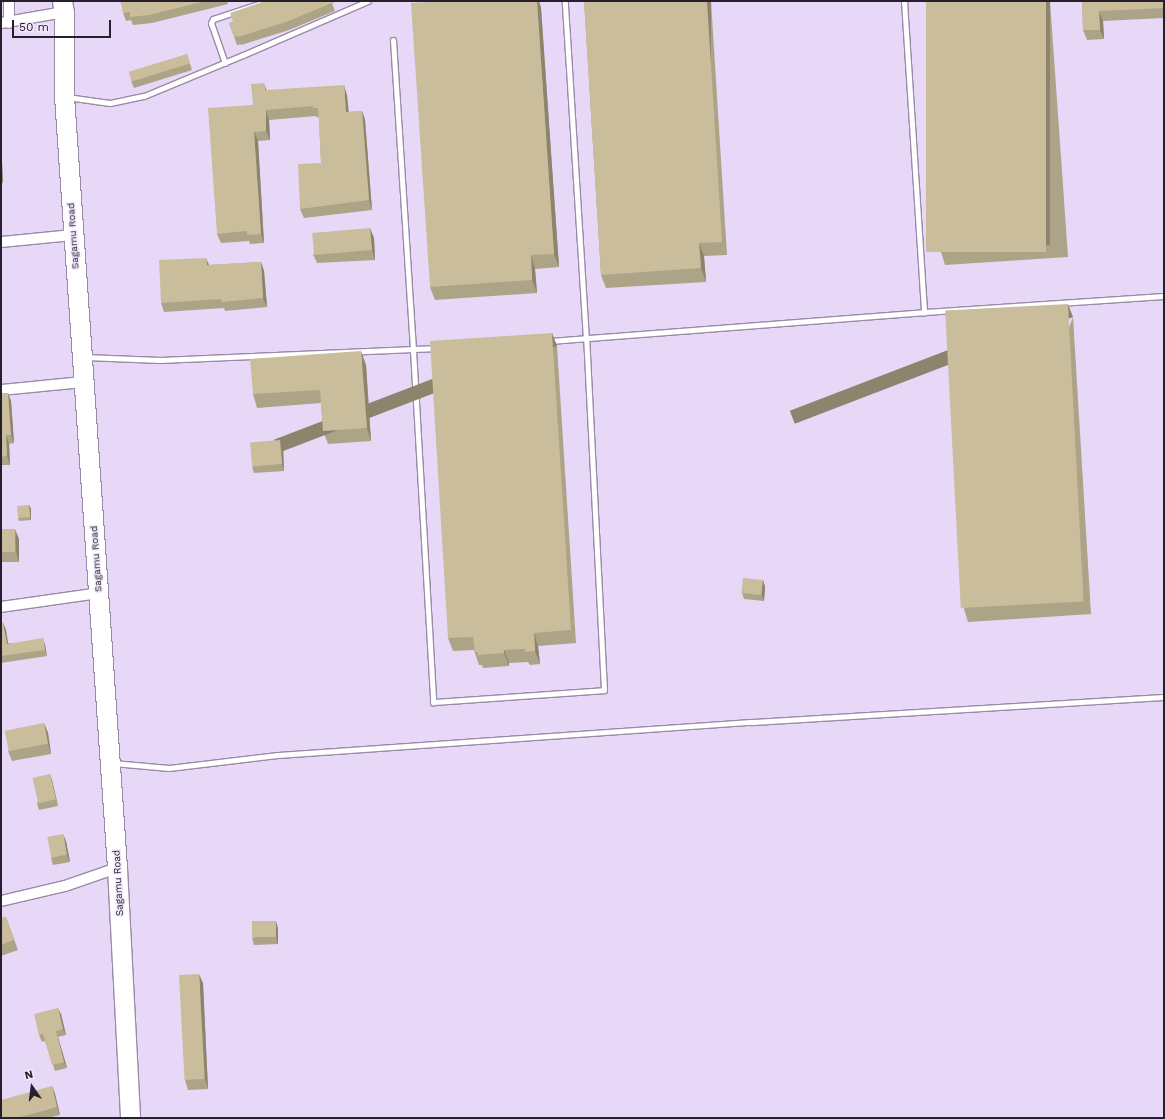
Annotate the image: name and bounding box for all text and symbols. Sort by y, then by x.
scale bar [14,12,113,38]
text: 50 m [19,20,49,34]
street label: Sagamu Road [65,202,81,270]
street label: Sagamu Road [88,525,104,593]
street label: Sagamu Road [110,849,126,917]
north arrow [12,1067,52,1107]
text: N [23,1068,35,1082]

